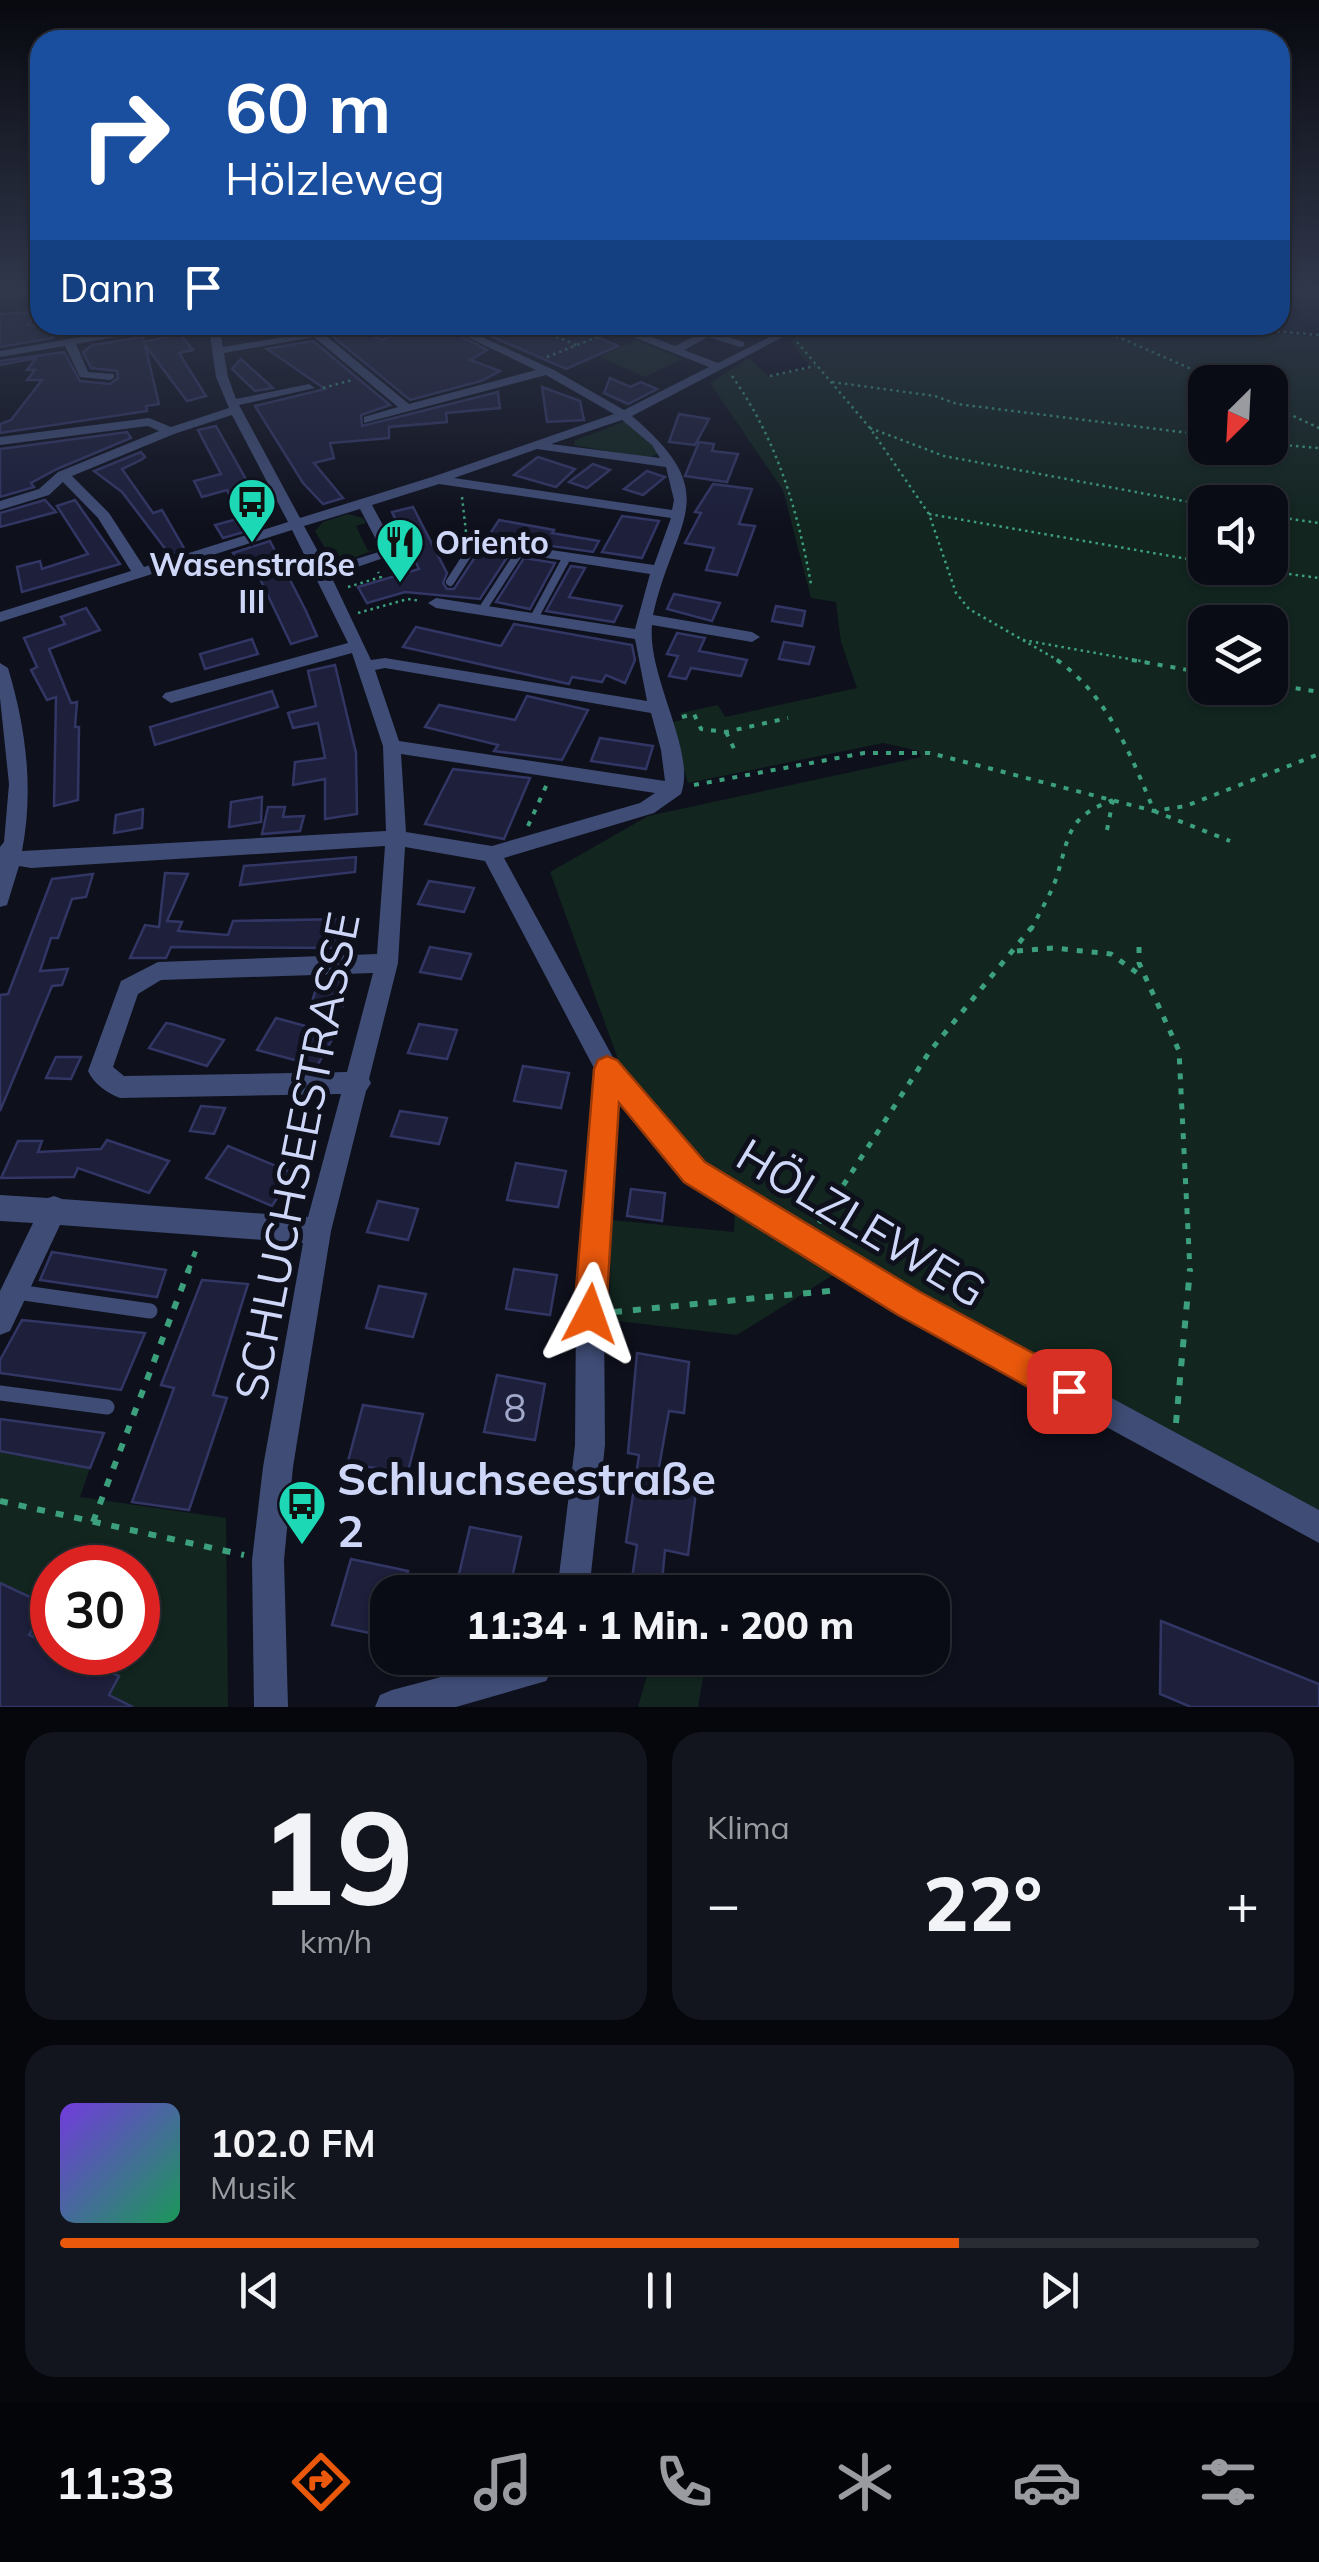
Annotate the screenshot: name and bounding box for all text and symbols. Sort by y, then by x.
text: 60 m [225,63,391,151]
icon: right [60,70,190,200]
text: Hölzleweg [225,150,445,206]
icon: arrive [176,260,231,315]
text: Dann [60,264,156,312]
north arrow [1188,365,1288,465]
map controls [1188,365,1288,705]
bus stop icon: Wasenstraße III [226,476,278,544]
button: sound [1188,485,1288,585]
restaurant icon: Oriento [374,516,426,584]
place label: Oriento [435,522,549,562]
place label: Wasenstraße III [149,544,355,621]
button: layers [1188,605,1288,705]
street label: SCHLUCHSEESTRASSE [221,907,371,1405]
street label: HÖLZLEWEG [727,1126,997,1318]
position arrow [538,1262,642,1366]
pin [1027,1349,1112,1434]
icon: arrive [1042,1364,1097,1419]
house number: 8 [504,1384,526,1432]
place label: Schluchseestraße 2 [337,1450,716,1558]
bus stop icon: Schluchseestraße 2 [276,1478,328,1546]
speed limit sign: 30 [30,1545,160,1675]
text: 11:34 · 1 Min. · 200 m [466,1601,854,1649]
text: 19 [258,1774,414,1938]
text: Klima [707,1807,790,1847]
text: 22° [924,1856,1042,1950]
text: − [707,1869,740,1938]
text: + [1226,1869,1259,1938]
text: km/h [300,1921,372,1961]
text: 102.0 FM [210,2119,376,2167]
text: Musik [210,2167,296,2207]
icon: previous [232,2263,287,2318]
icon: pause [632,2263,687,2318]
icon: next [1032,2263,1087,2318]
icon: directions [286,2447,356,2517]
icon: music [468,2447,538,2517]
icon: phone [649,2447,719,2517]
icon: climate [830,2447,900,2517]
icon: car [1012,2447,1082,2517]
icon: filters [1193,2447,1263,2517]
text: 11:33 [56,2454,175,2510]

